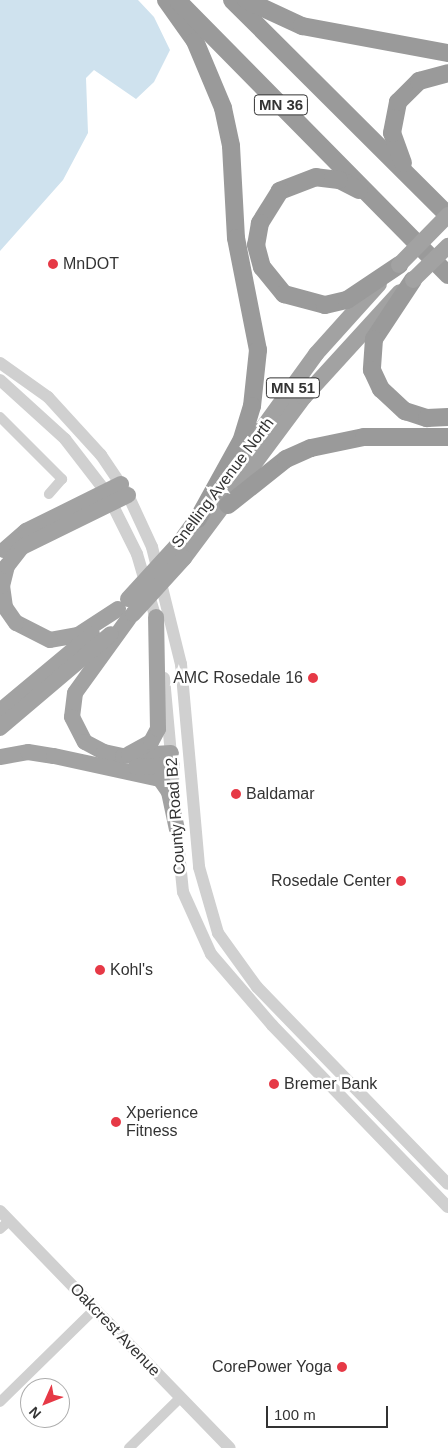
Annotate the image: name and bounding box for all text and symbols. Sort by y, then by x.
road number: MN 36 [254,92,308,118]
place label: MnDOT [63,254,119,274]
marker: MnDOT [47,258,59,270]
road number: MN 51 [266,376,320,400]
street label: Snelling Avenue North [168,414,278,552]
place label: AMC Rosedale 16 [173,668,303,688]
marker: AMC Rosedale 16 [307,672,319,684]
street label: County Road B2 [162,757,190,875]
place label: Baldamar [246,784,314,804]
marker: Baldamar [230,788,242,800]
place label: Rosedale Center [271,871,391,891]
marker: Rosedale Center [395,875,407,887]
place label: Kohl's [110,960,153,980]
marker: Kohl's [94,964,106,976]
place label: Bremer Bank [284,1074,377,1094]
marker: Bremer Bank [268,1078,280,1090]
place label: Xperience Fitness [126,1103,198,1141]
marker: Xperience Fitness [110,1116,122,1128]
street label: Oakcrest Avenue [66,1279,164,1381]
place label: CorePower Yoga [212,1357,332,1377]
marker: CorePower Yoga [336,1361,348,1373]
north arrow [20,1378,70,1428]
scale bar [268,1396,390,1428]
text: N [26,1404,44,1422]
text: 100 m [274,1406,316,1423]

